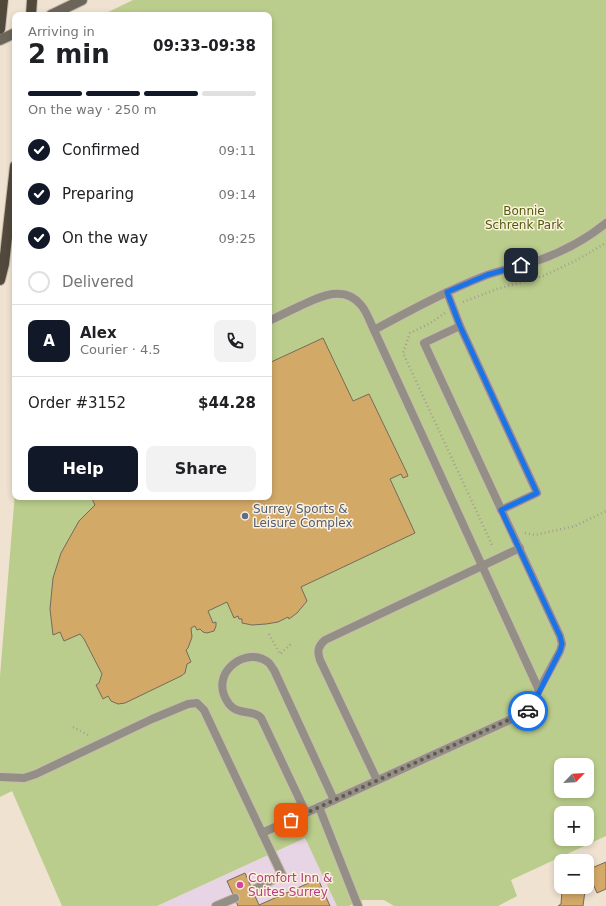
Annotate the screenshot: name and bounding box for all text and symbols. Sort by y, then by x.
text: Arriving in [28,24,95,39]
text: 09:33–09:38 [153,37,256,55]
text: 2 min [28,39,110,69]
text: On the way · 250 m [28,102,156,117]
icon: check [28,139,50,161]
text: Confirmed [62,141,140,159]
text: 09:11 [219,143,256,158]
icon: check [28,183,50,205]
text: Preparing [62,185,134,203]
text: 09:14 [219,187,256,202]
park label: Bonnie Schrenk Park [485,204,563,232]
icon: check [28,227,50,249]
text: On the way [62,229,148,247]
text: 09:25 [219,231,256,246]
pin [504,248,538,282]
icon: home [510,254,532,276]
text: Delivered [62,273,134,291]
button: phone [214,320,256,362]
text: Alex [80,324,117,342]
text: A [43,332,55,350]
text: Courier · 4.5 [80,342,161,357]
text: Order #3152 [28,394,126,412]
text: $44.28 [198,394,256,412]
button: Help [28,446,138,492]
button: Share [146,446,256,492]
place label: Surrey Sports & Leisure Complex [253,502,353,530]
marker: Surrey Sports & Leisure Complex [240,511,250,521]
courier [508,691,548,731]
icon: car [517,700,539,722]
north arrow [554,758,594,798]
map controls [554,758,594,894]
pin [274,803,308,837]
button: + [554,806,594,846]
icon: bag [280,809,302,831]
button: − [554,854,594,894]
place label: Comfort Inn & Suites Surrey [248,871,332,899]
marker: Comfort Inn & Suites Surrey [235,880,245,890]

